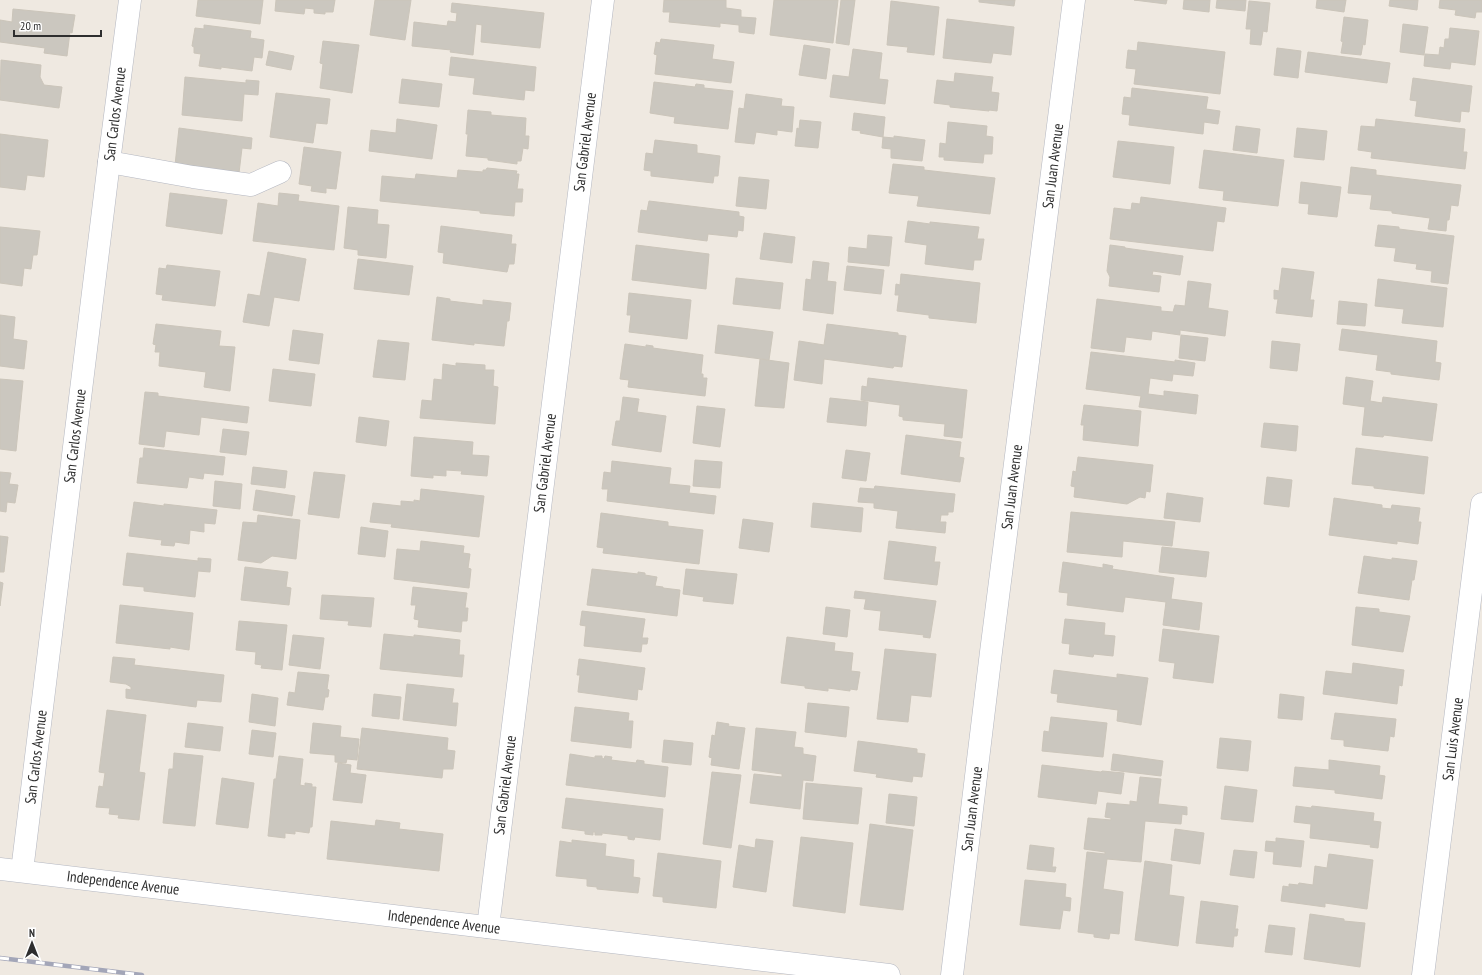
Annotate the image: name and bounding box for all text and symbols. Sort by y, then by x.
scale bar [14,12,101,38]
text: 20 m [20,18,41,33]
street label: San Carlos Avenue [99,66,130,162]
street label: San Gabriel Avenue [569,91,600,193]
street label: San Juan Avenue [1038,122,1067,210]
street label: San Carlos Avenue [59,388,90,484]
street label: San Gabriel Avenue [529,412,560,514]
street label: San Juan Avenue [997,443,1026,531]
street label: San Luis Avenue [1438,696,1467,782]
street label: San Carlos Avenue [20,709,51,805]
street label: San Gabriel Avenue [489,734,520,836]
street label: San Juan Avenue [957,765,986,853]
street label: Independence Avenue [66,866,180,899]
street label: Independence Avenue [387,905,501,938]
north arrow [12,923,52,963]
text: N [29,926,35,940]

